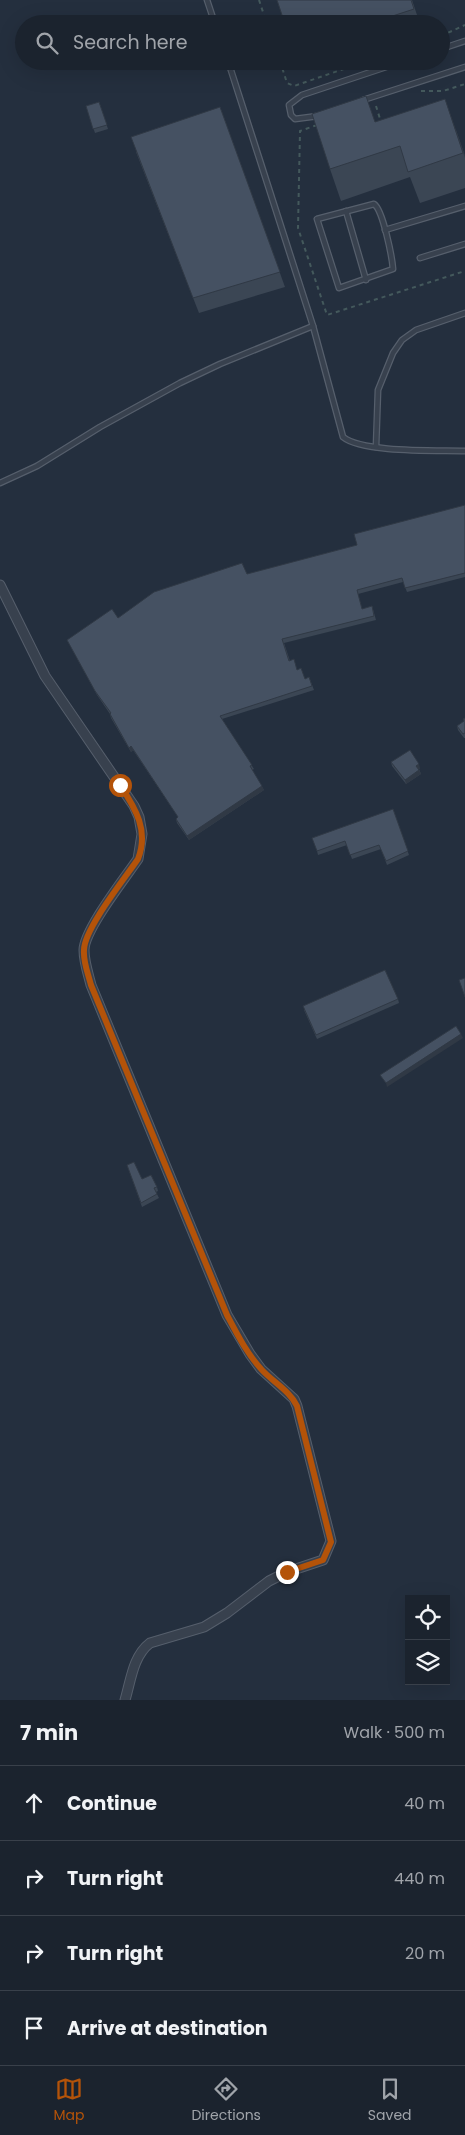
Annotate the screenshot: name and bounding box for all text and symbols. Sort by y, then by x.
search box [15,15,450,70]
icon: search [33,29,61,57]
text: Search here [73,29,187,56]
route start [109,774,132,797]
route end [276,1561,299,1584]
map controls [405,1595,450,1685]
button: locate [405,1595,450,1640]
button: layers [405,1640,450,1685]
text: 7 min [20,1718,78,1747]
text: Walk · 500 m [344,1721,445,1744]
icon: ahead [20,1789,48,1817]
text: Continue [67,1790,157,1817]
text: 40 m [404,1792,445,1815]
icon: right [20,1864,48,1892]
text: Turn right [67,1865,163,1892]
text: 440 m [394,1867,445,1890]
icon: right [20,1939,48,1967]
text: Turn right [67,1940,163,1967]
text: 20 m [405,1942,445,1965]
icon: arrive [20,2014,48,2042]
text: Arrive at destination [67,2015,268,2042]
tab: Map [53,2075,84,2126]
tab: Directions [191,2075,261,2126]
tab: Saved [368,2075,412,2126]

